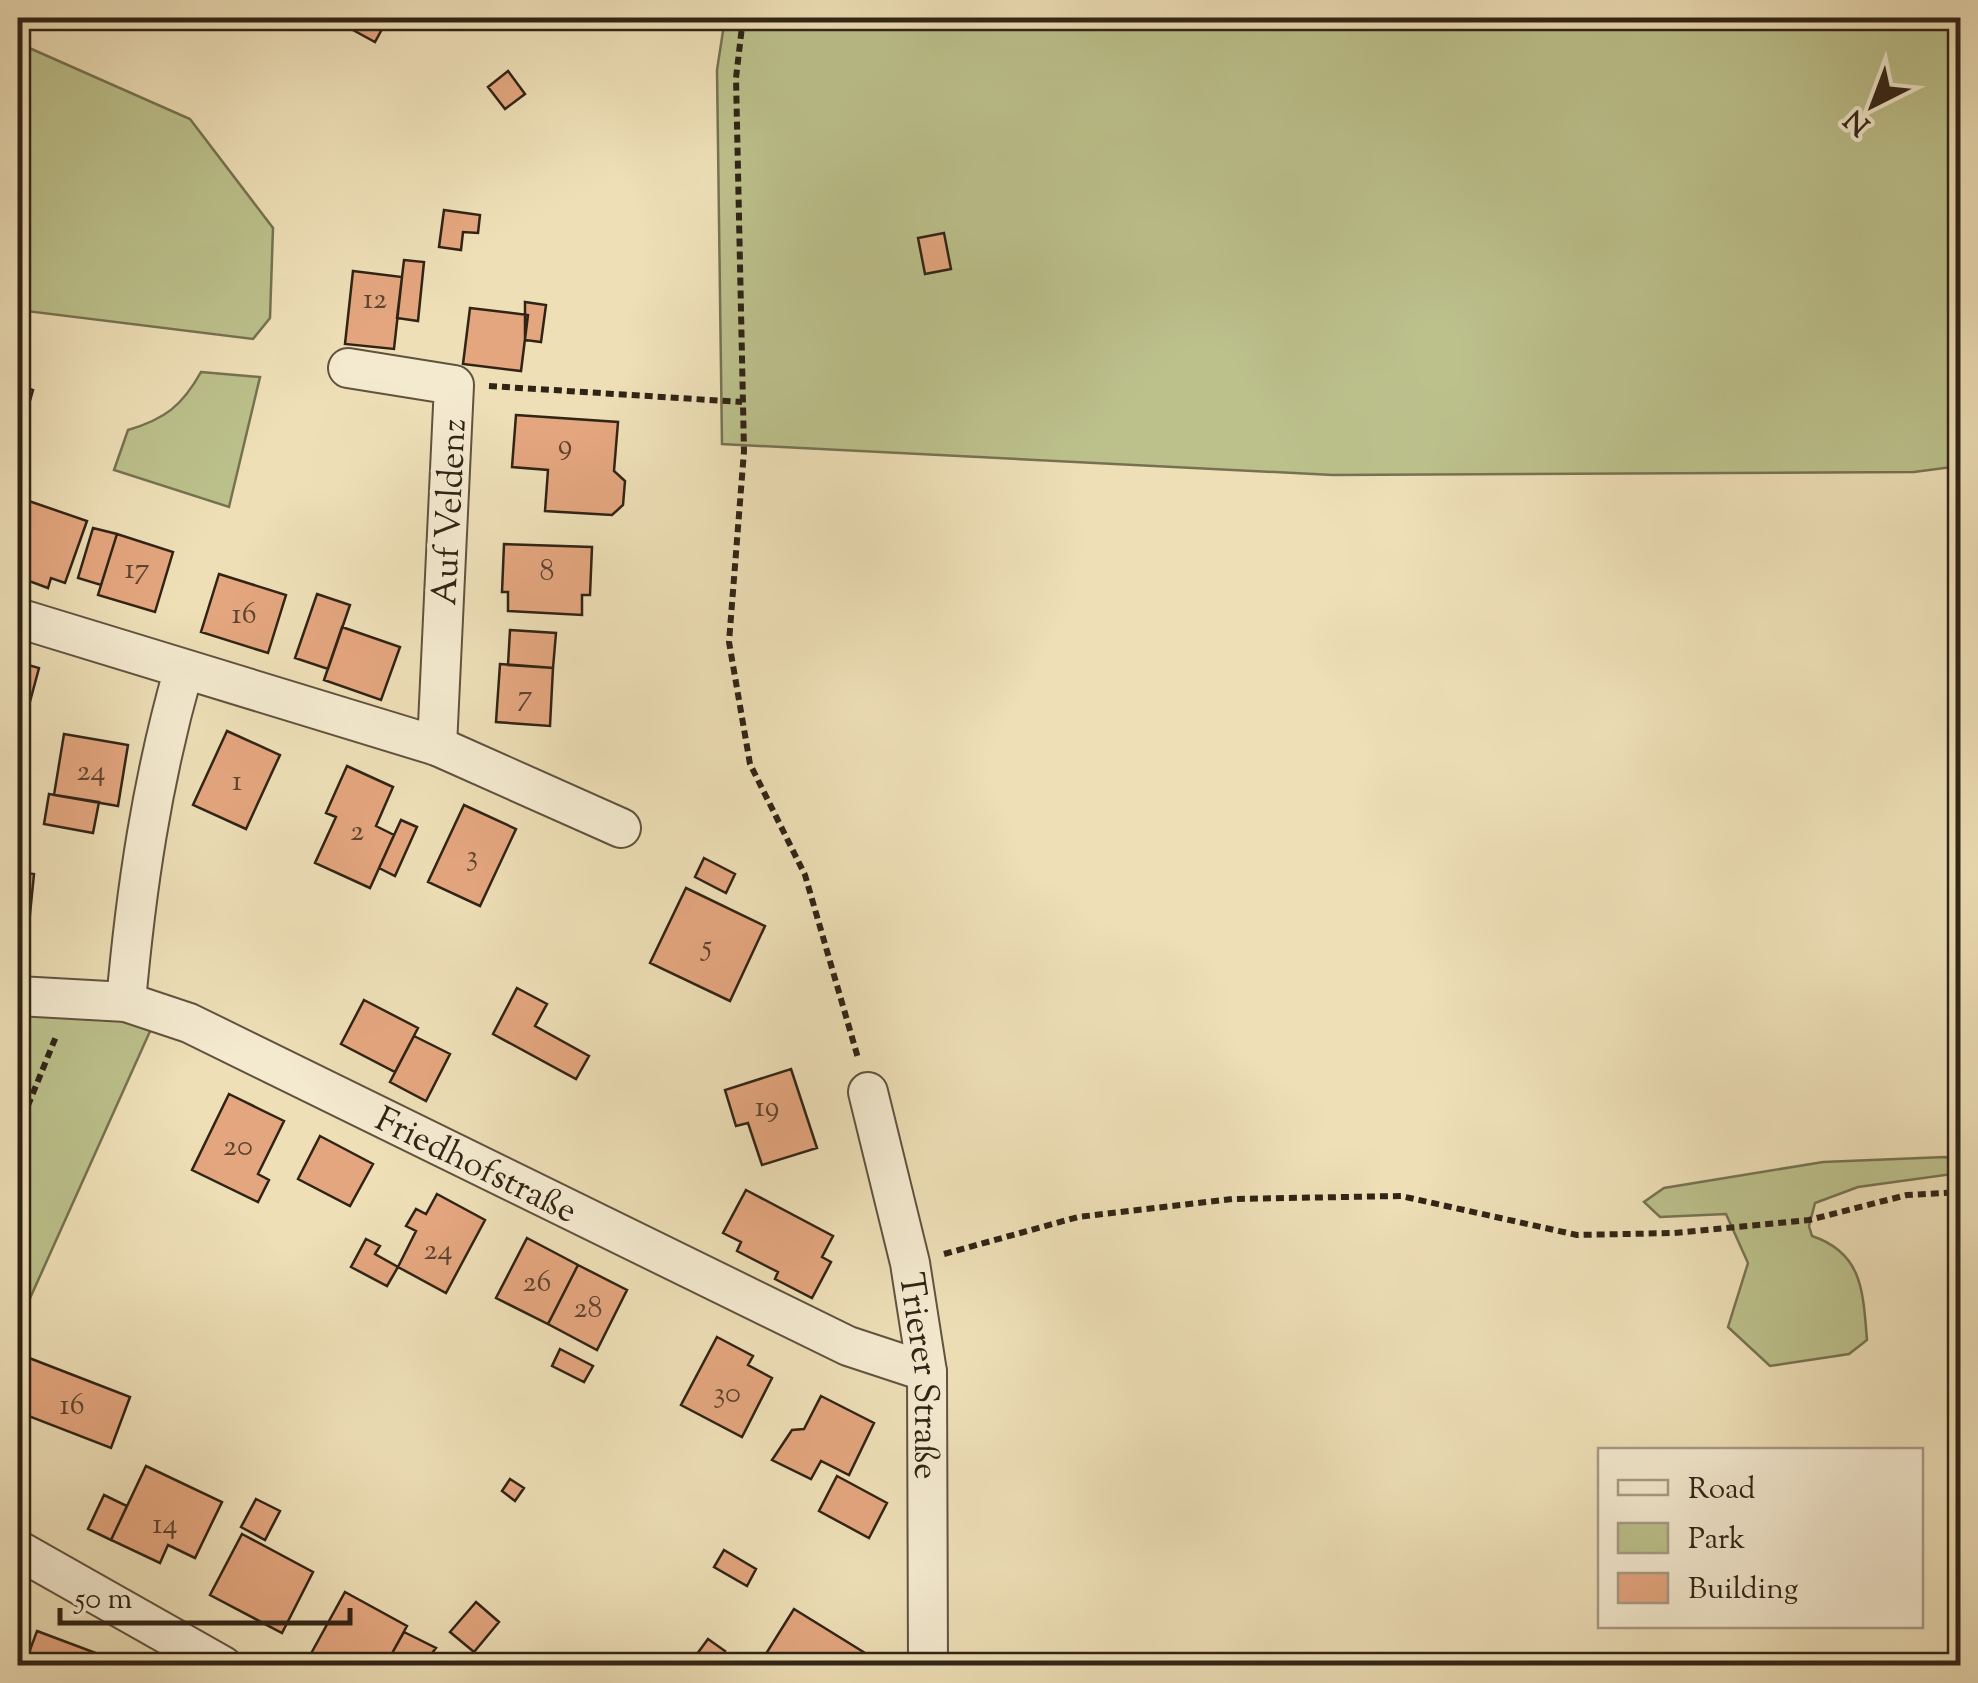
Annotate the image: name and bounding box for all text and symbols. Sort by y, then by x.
north arrow [1823,55,1923,155]
text: N [1837,99,1880,144]
house number: 12 [363,279,387,322]
street label: Auf Veldenz [421,418,482,607]
house number: 9 [558,425,572,468]
house number: 17 [124,549,150,592]
house number: 8 [540,551,555,594]
house number: 16 [231,594,257,637]
house number: 7 [517,676,533,719]
house number: 24 [76,751,106,794]
house number: 1 [232,761,242,804]
house number: 2 [350,811,364,854]
house number: 3 [466,836,478,879]
house number: 5 [700,926,712,969]
house number: 19 [755,1087,779,1130]
street label: Friedhofstraße [366,1096,585,1238]
house number: 20 [223,1126,253,1169]
house number: 24 [423,1230,453,1273]
house number: 26 [523,1262,551,1305]
street label: Trierer Straße [883,1270,949,1480]
house number: 28 [573,1288,603,1331]
house number: 30 [713,1373,741,1416]
house number: 16 [59,1385,85,1428]
legend [1598,1448,1923,1628]
text: Road [1688,1469,1755,1512]
house number: 14 [152,1504,178,1547]
text: Park [1688,1519,1745,1562]
scale bar [60,1563,350,1625]
text: Building [1688,1569,1798,1612]
text: 50 m [73,1579,133,1622]

